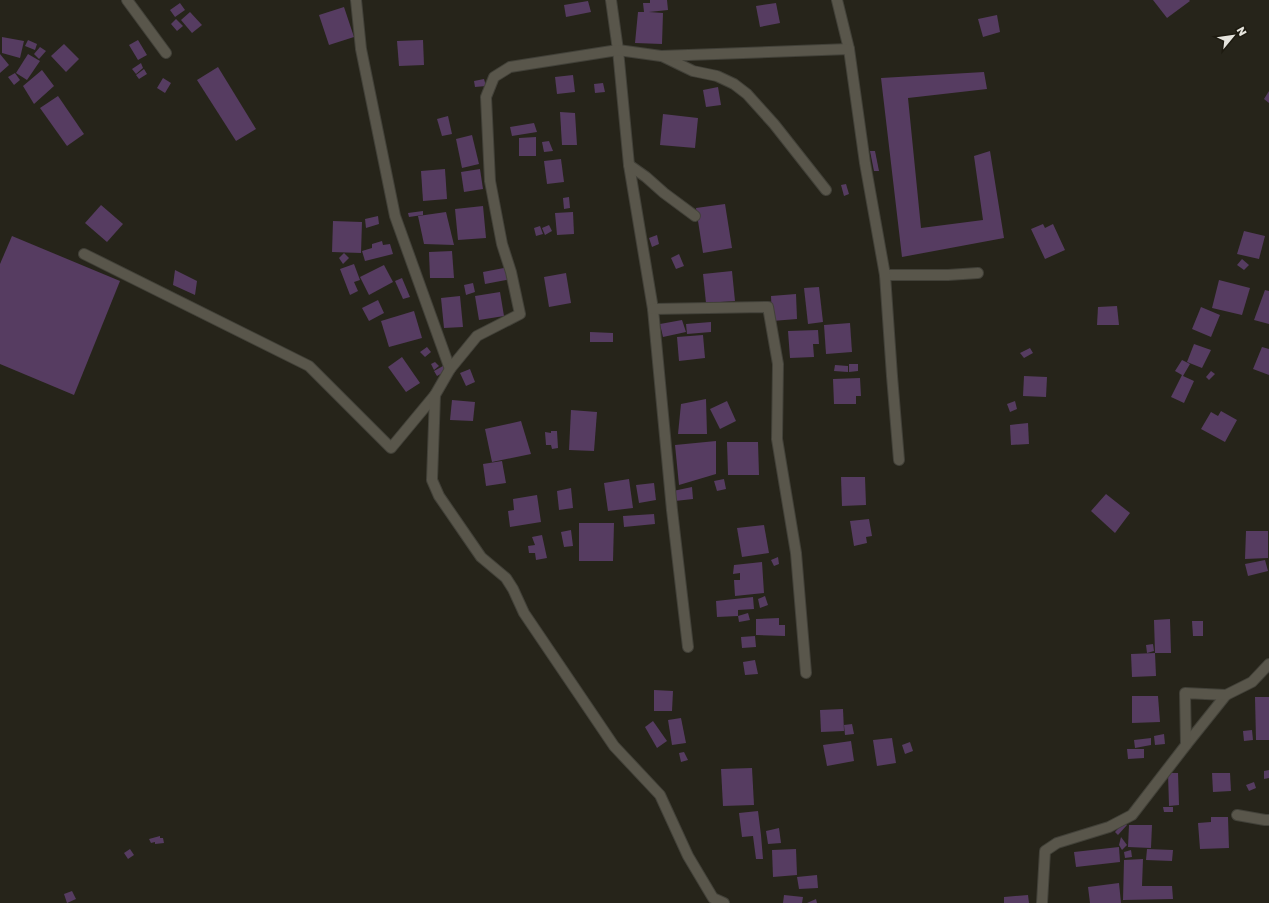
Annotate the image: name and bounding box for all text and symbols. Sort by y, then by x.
north arrow [1213,16,1253,56]
text: N [1234,24,1250,38]

